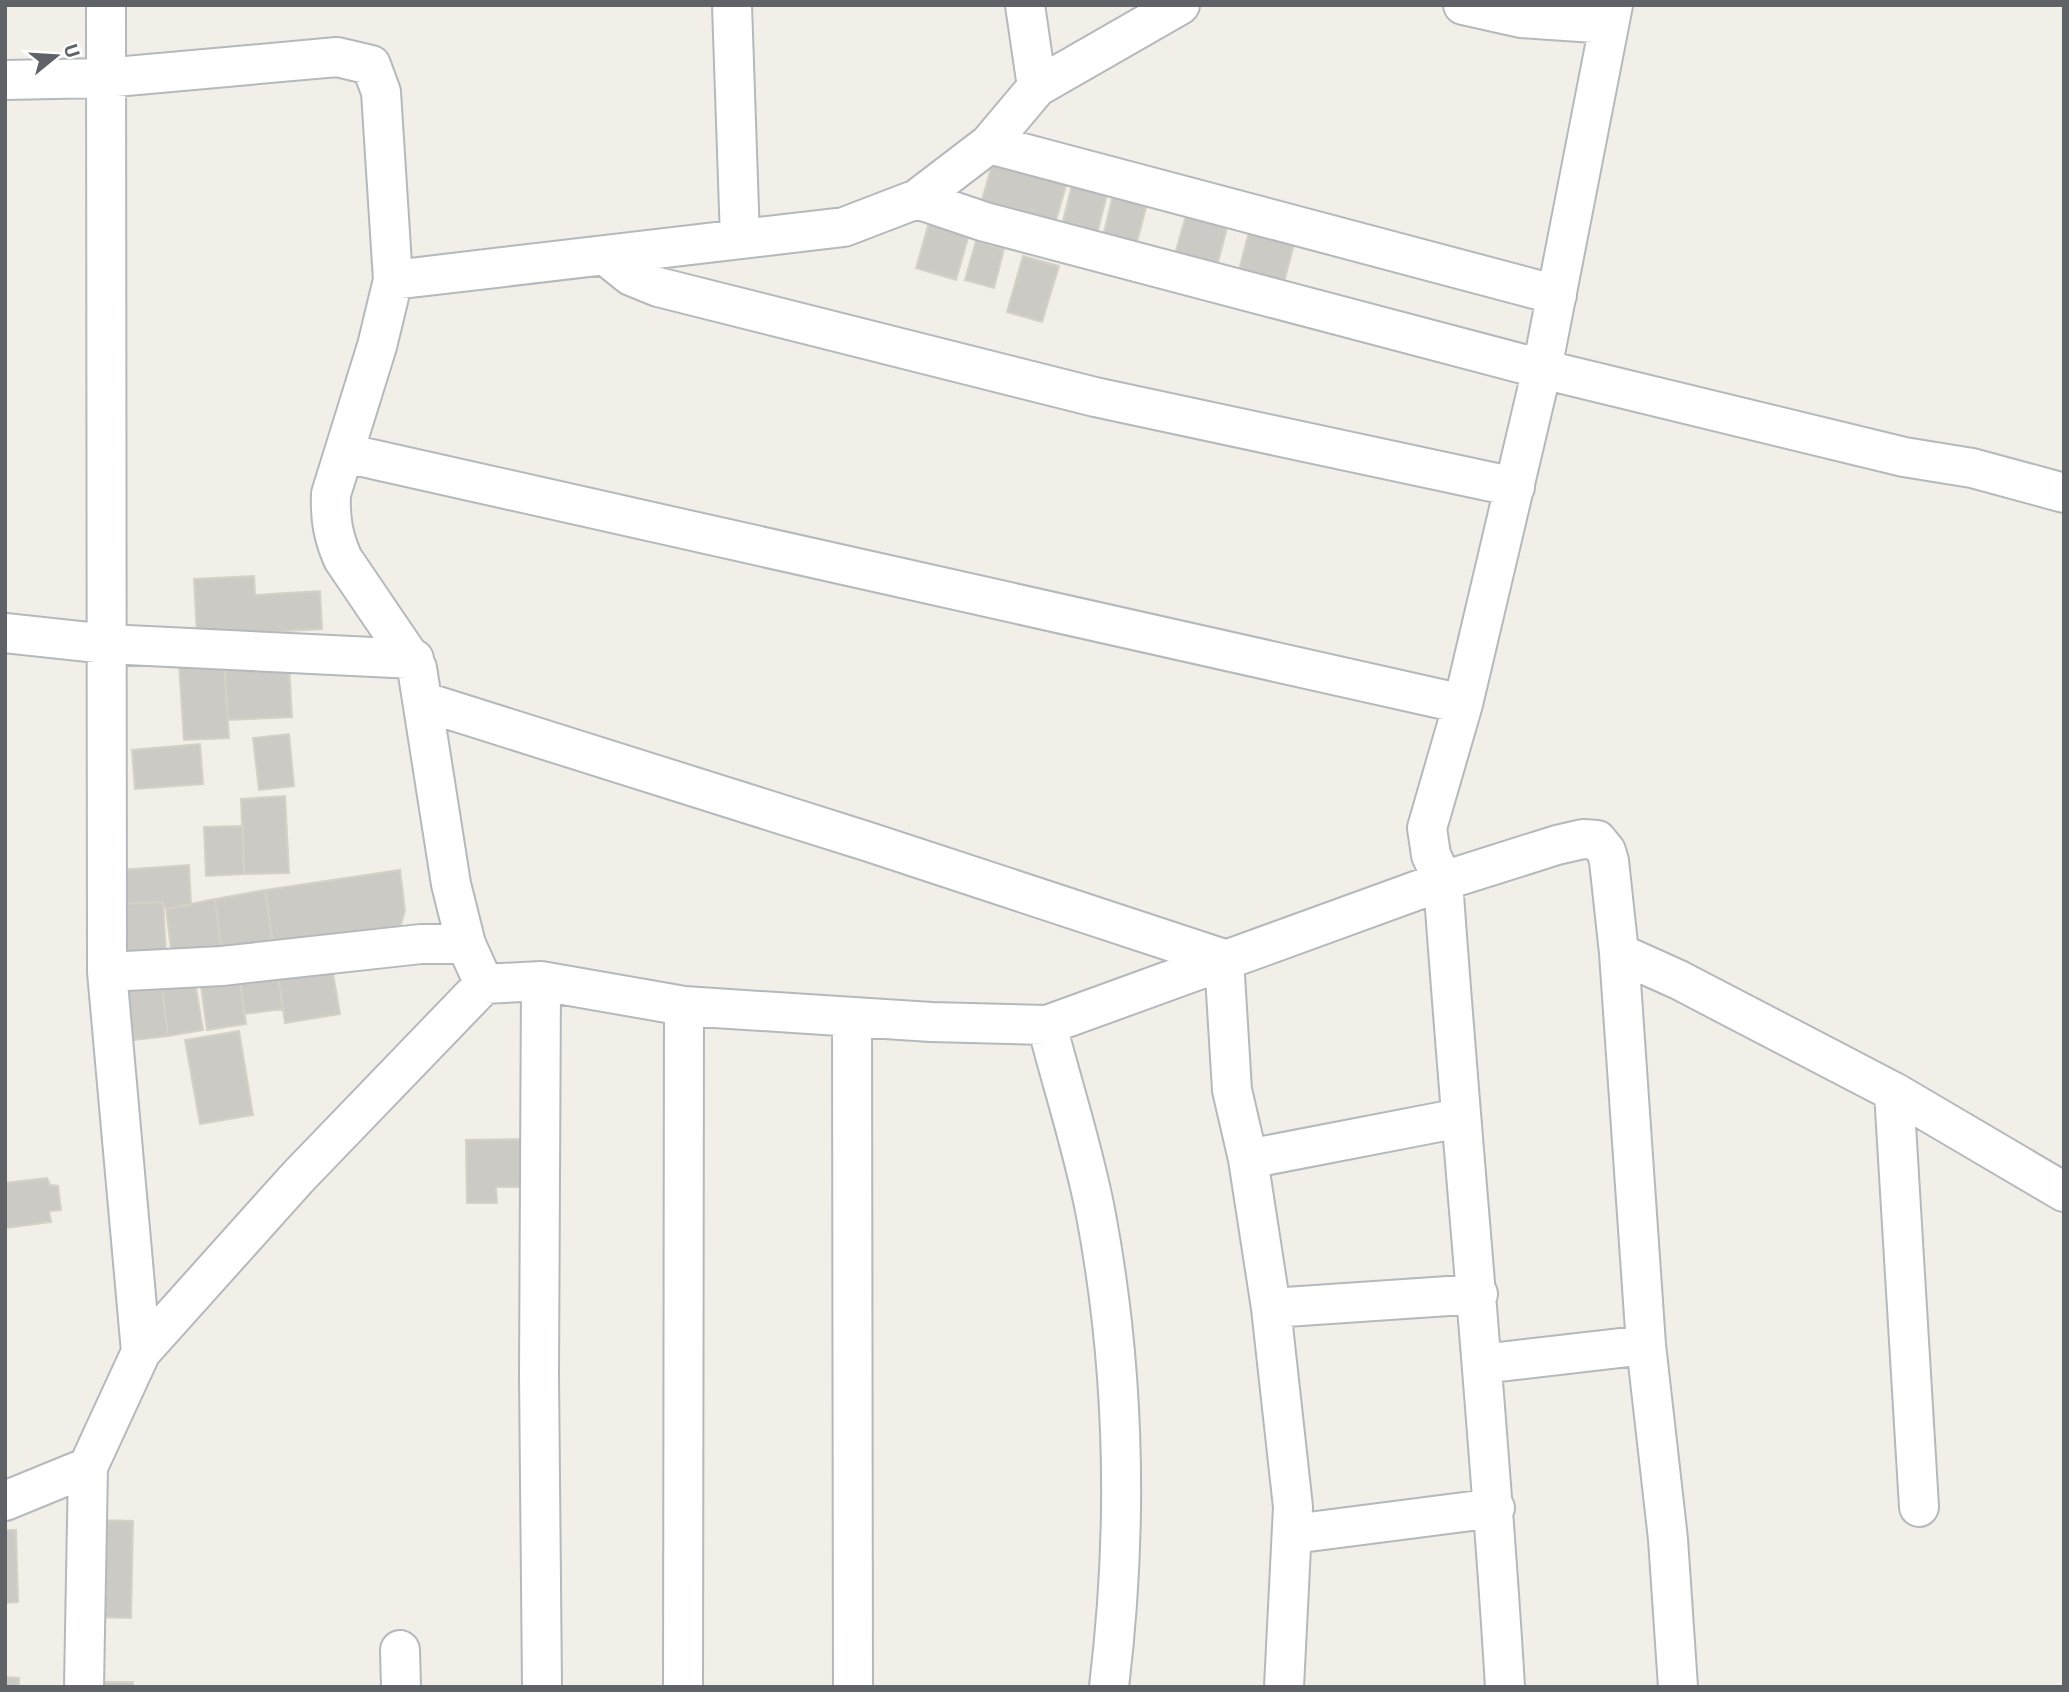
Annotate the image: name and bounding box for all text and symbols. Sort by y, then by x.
north arrow [21,21,91,91]
text: U [59,41,85,60]

